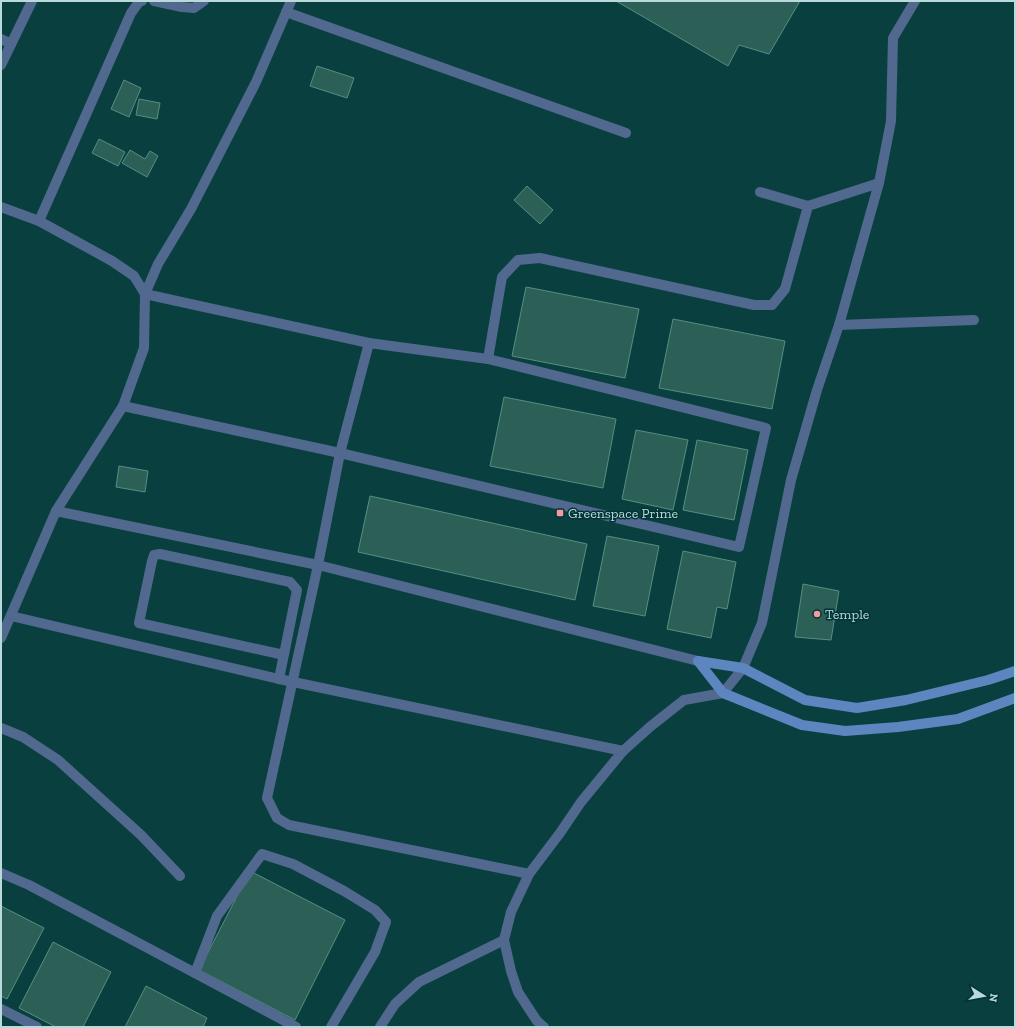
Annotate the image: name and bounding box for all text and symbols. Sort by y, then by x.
place label: Greenspace Prime [568,505,678,522]
marker: Greenspace Prime [555,508,565,518]
place label: Temple [825,606,870,623]
marker: Temple [812,609,822,619]
north arrow [964,976,1004,1016]
text: N [986,992,1001,1004]

